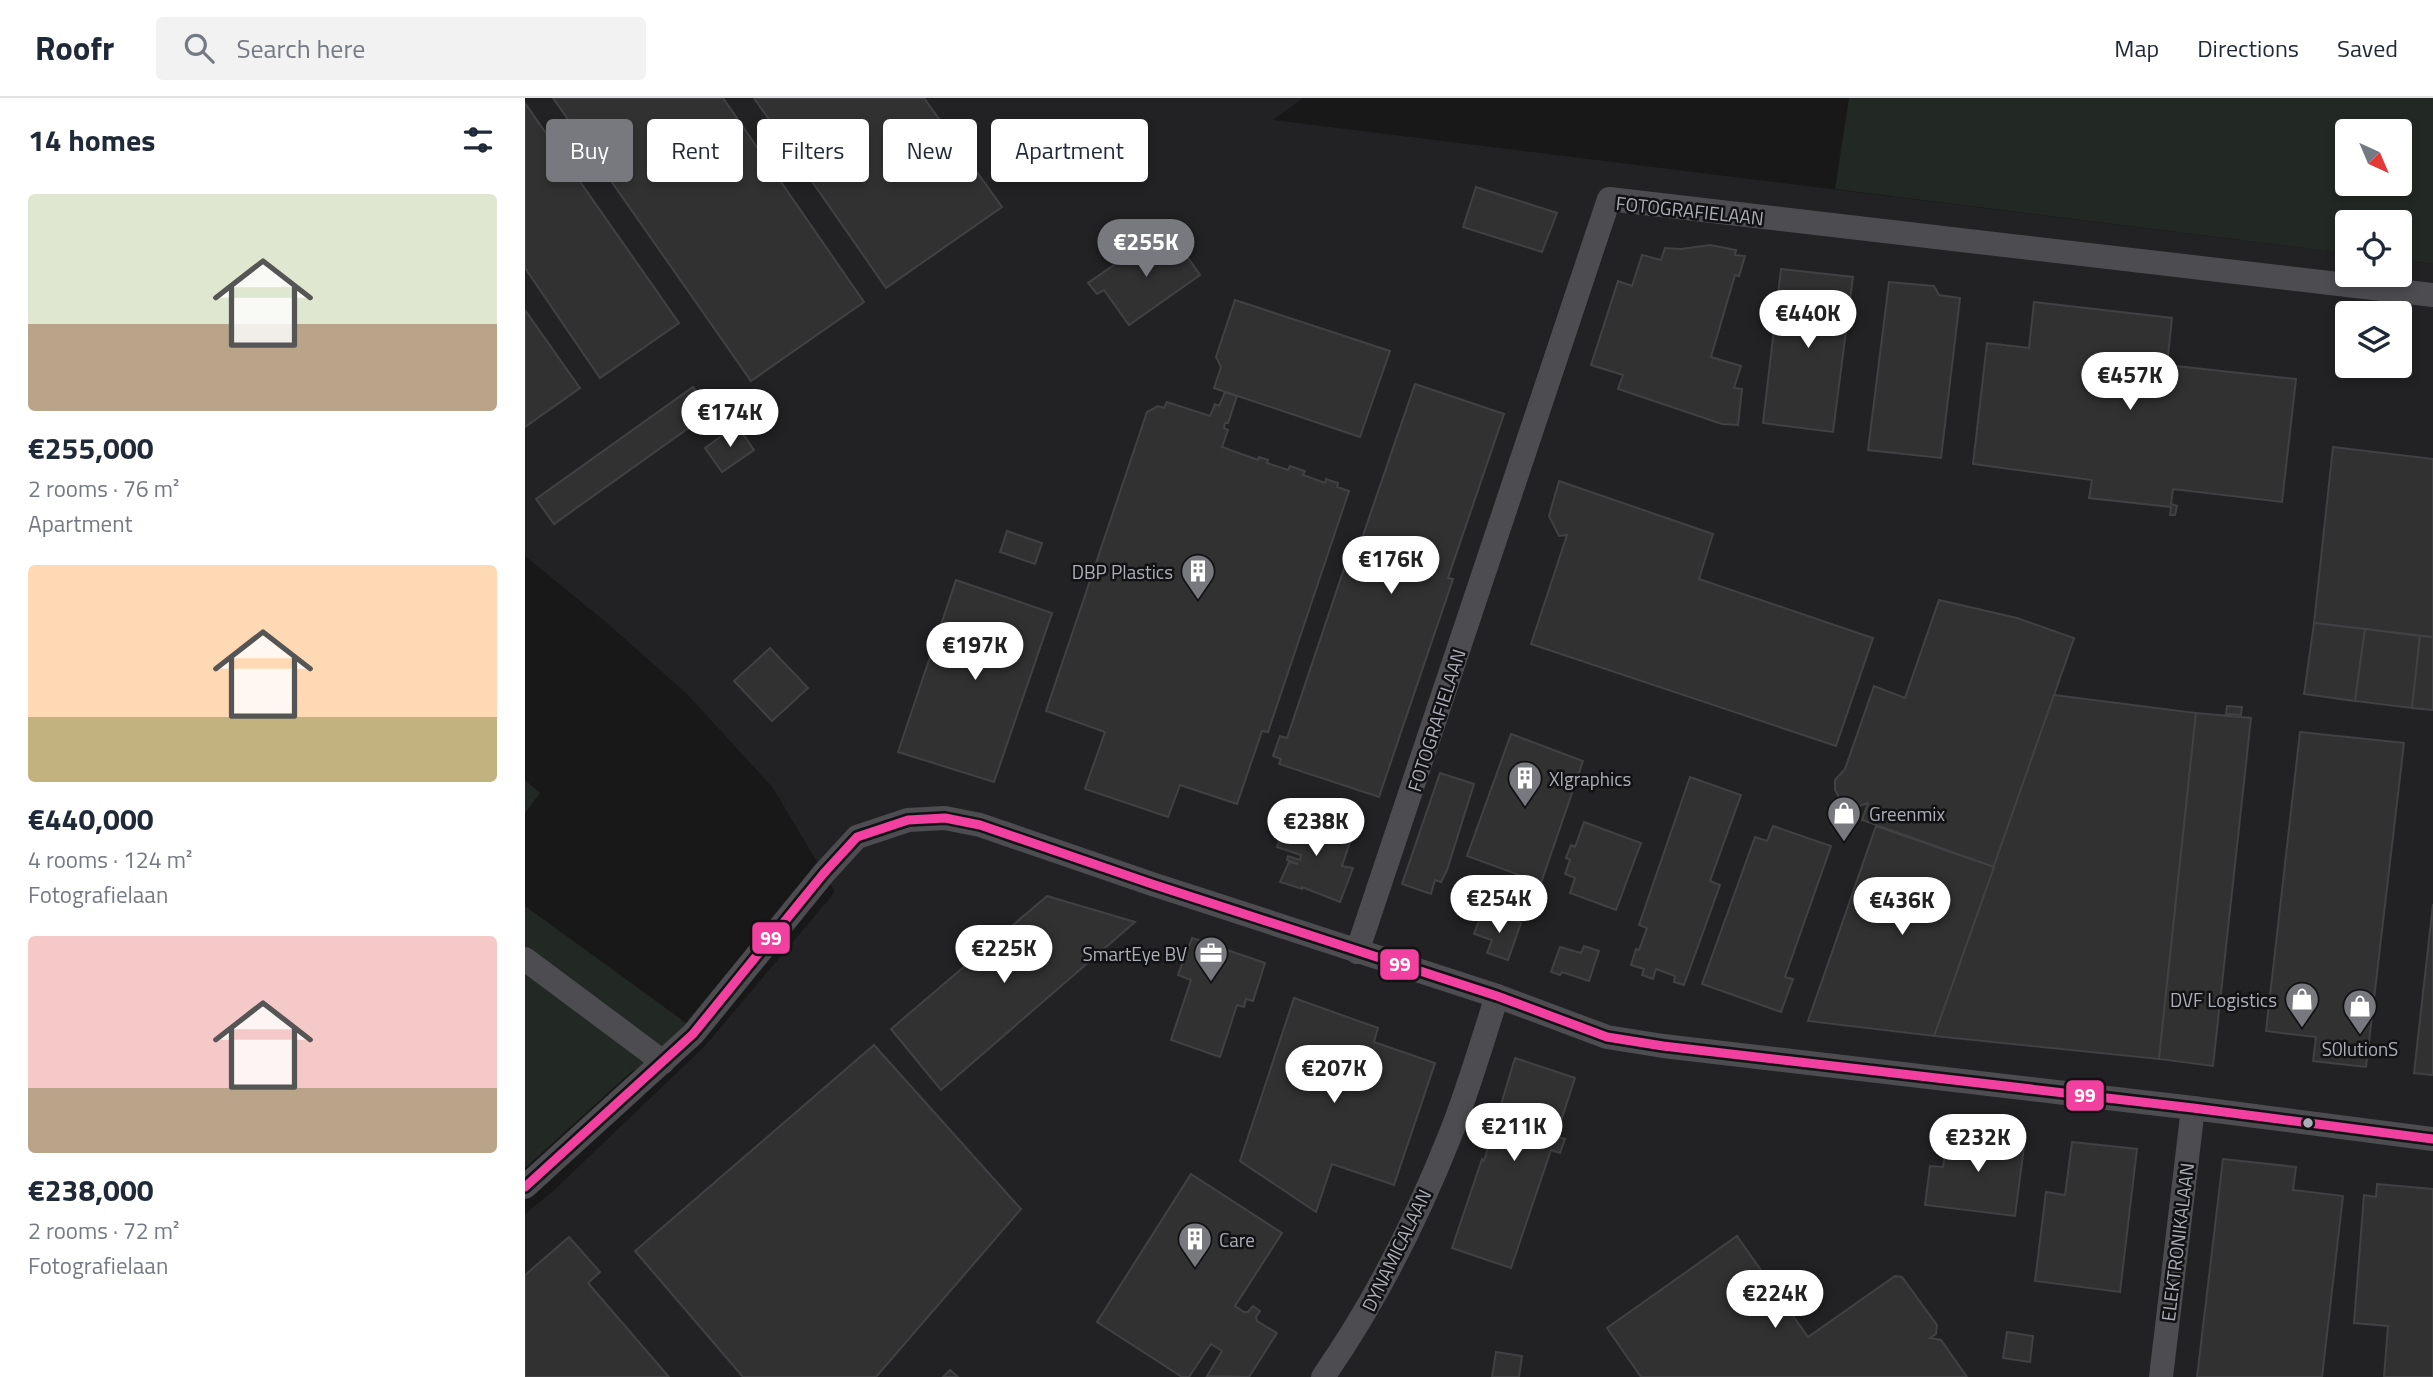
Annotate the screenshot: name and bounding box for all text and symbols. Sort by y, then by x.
search box [156,17,646,80]
text: Roofr [35,23,114,73]
icon: search [180,29,218,67]
text: Search here [236,29,365,68]
text: Map [2114,30,2159,66]
text: Directions [2197,30,2299,66]
text: Saved [2337,30,2398,66]
text: 14 homes [28,117,155,163]
chip: Buy [546,119,633,182]
chip: Rent [647,119,743,182]
chip: Filters [757,119,869,182]
chip: New [883,119,977,182]
chip: Apartment [991,119,1148,182]
north arrow [2335,119,2411,196]
map controls [2335,119,2412,378]
icon: filters [459,121,497,159]
street label: FOTOGRAFIELAAN [1615,188,1765,232]
button: locate [2335,210,2412,287]
pin: €255K [1097,220,1195,279]
text: €255K [1113,224,1179,259]
icon: home [200,240,326,366]
pin: €440K [1759,290,1857,350]
text: €440K [1775,295,1841,330]
button: layers [2335,301,2412,378]
pin: €457K [2081,352,2179,412]
text: €457K [2097,357,2163,392]
pin: €174K [681,390,779,449]
text: €174K [697,394,763,429]
text: €255,000 [28,425,154,471]
text: 2 rooms · 76 m² [28,471,179,506]
text: Apartment [28,506,133,541]
pin: €176K [1342,536,1440,596]
text: €176K [1358,541,1424,576]
building icon: DBP Plastics [1179,552,1217,601]
place label: DBP Plastics [1072,557,1173,586]
icon: home [200,611,326,737]
pin: €197K [926,622,1024,682]
text: €197K [942,627,1008,662]
street label: FOTOGRAFIELAAN [1399,645,1473,795]
building icon: Xlgraphics [1506,759,1544,808]
place label: Xlgraphics [1549,764,1632,793]
shop icon: Greenmix [1825,794,1863,843]
text: €440,000 [28,796,154,842]
pin: €238K [1267,798,1365,858]
place label: Greenmix [1869,799,1946,828]
text: €238K [1283,803,1349,838]
text: 4 rooms · 124 m² [28,842,192,877]
pin: €254K [1450,876,1548,935]
text: Fotografielaan [28,877,168,912]
pin: €436K [1853,878,1951,937]
text: €254K [1466,880,1532,915]
text: €436K [1869,882,1935,917]
line badge: 99 [751,921,791,955]
text: 99 [760,923,782,952]
pin: €225K [955,926,1053,985]
text: €225K [971,930,1037,965]
office icon: SmartEye BV [1192,934,1230,983]
place label: SmartEye BV [1082,939,1187,968]
line badge: 99 [1379,948,1420,981]
text: 99 [1389,949,1411,978]
shop icon: DVF Logistics [2283,980,2321,1029]
icon: home [200,982,326,1108]
place label: DVF Logistics [2170,985,2277,1014]
shop icon: S0lutionS [2341,987,2379,1036]
place label: S0lutionS [2322,1034,2398,1063]
pin: €207K [1285,1046,1383,1105]
text: €207K [1301,1050,1367,1085]
line badge: 99 [2065,1079,2105,1112]
text: 99 [2074,1080,2096,1109]
pin: €211K [1465,1104,1563,1163]
text: €211K [1481,1108,1547,1143]
pin: €232K [1929,1114,2027,1174]
unlabelled marker [2301,1116,2315,1130]
text: €232K [1945,1119,2011,1154]
street label: ELEKTRONIKALAAN [2153,1161,2201,1323]
text: €238,000 [28,1167,154,1213]
street label: DYNAMICALAAN [1354,1184,1438,1316]
text: 2 rooms · 72 m² [28,1213,179,1248]
building icon: Care [1176,1220,1214,1269]
place label: Care [1219,1225,1255,1254]
text: Fotografielaan [28,1248,168,1283]
pin: €224K [1726,1270,1824,1330]
text: €224K [1742,1275,1808,1310]

